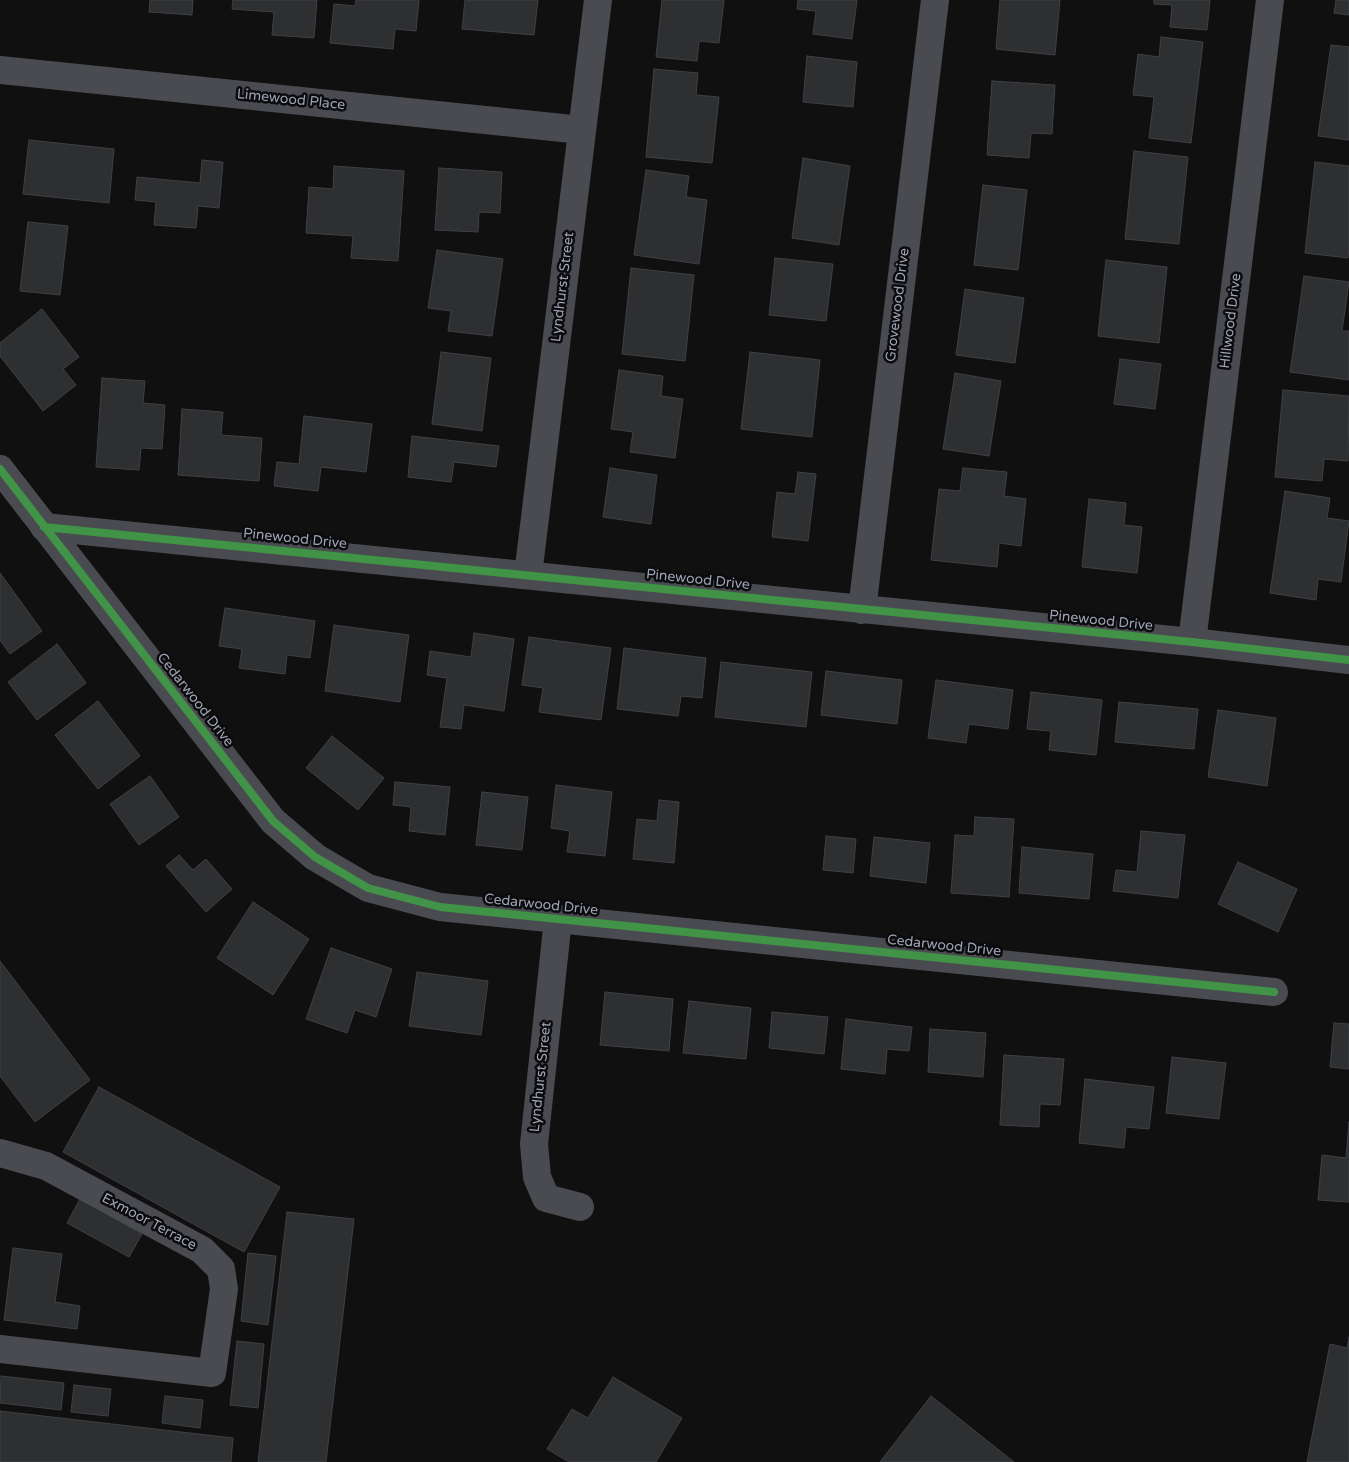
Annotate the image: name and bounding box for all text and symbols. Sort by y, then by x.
street label: Limewood Place [236,86,346,114]
street label: Lyndhurst Street [548,231,578,343]
street label: Grovewood Drive [883,247,913,363]
street label: Hillwood Drive [1217,272,1245,370]
street label: Pinewood Drive [242,525,348,553]
street label: Pinewood Drive [645,566,751,594]
street label: Pinewood Drive [1048,607,1154,635]
street label: Cedarwood Drive [153,650,237,750]
street label: Cedarwood Drive [483,891,599,919]
street label: Cedarwood Drive [886,932,1002,960]
street label: Lyndhurst Street [527,1021,555,1133]
street label: Exmoor Terrace [99,1190,199,1254]

